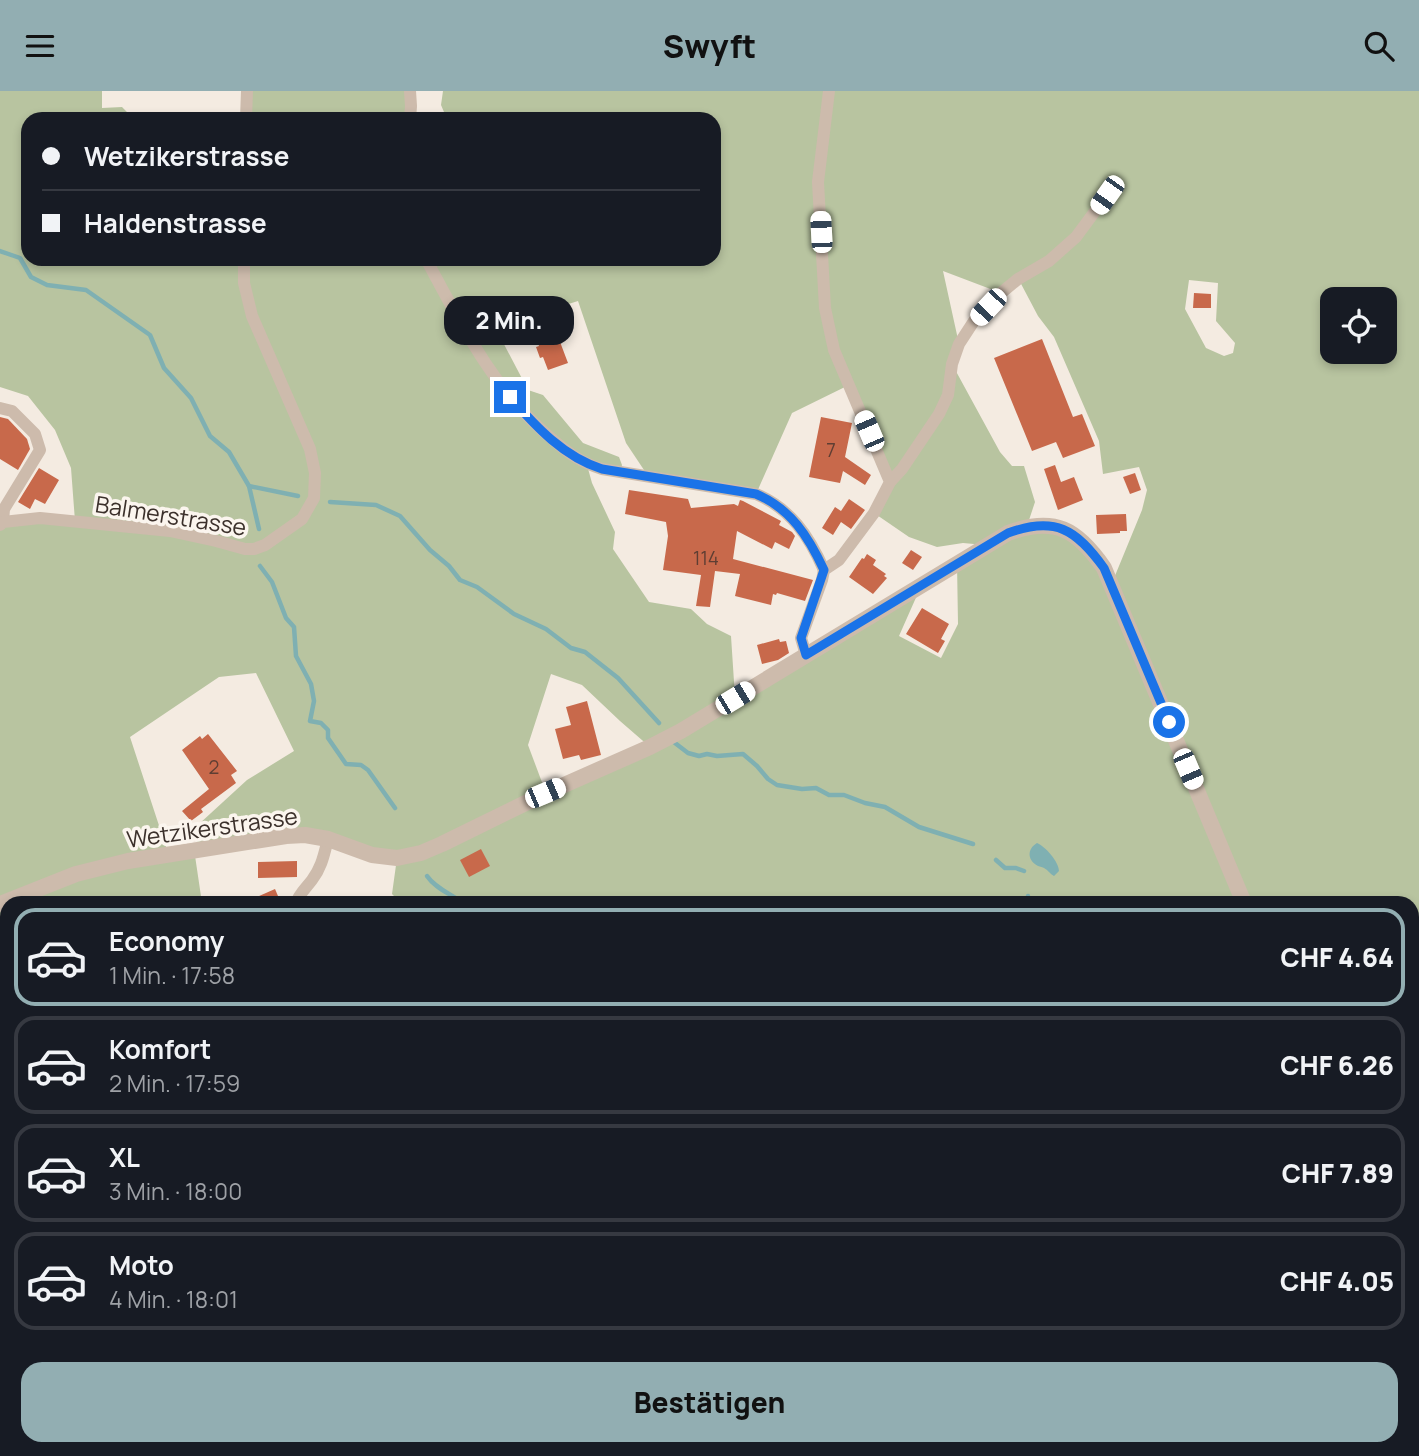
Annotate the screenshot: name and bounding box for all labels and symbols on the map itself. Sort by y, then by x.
car [1087,172,1128,218]
car [810,210,833,254]
car [966,284,1011,330]
callout: 2 Min. [445,295,575,345]
route end [494,381,526,413]
car [852,408,887,454]
house number: 7 [826,437,836,463]
street label: Balmerstrasse [93,487,249,543]
house number: 114 [693,545,719,571]
car [712,678,759,718]
route start [1153,706,1185,738]
car [1171,746,1206,792]
house number: 2 [209,754,219,780]
car [522,775,569,811]
street label: Wetzikerstrasse [124,799,300,855]

